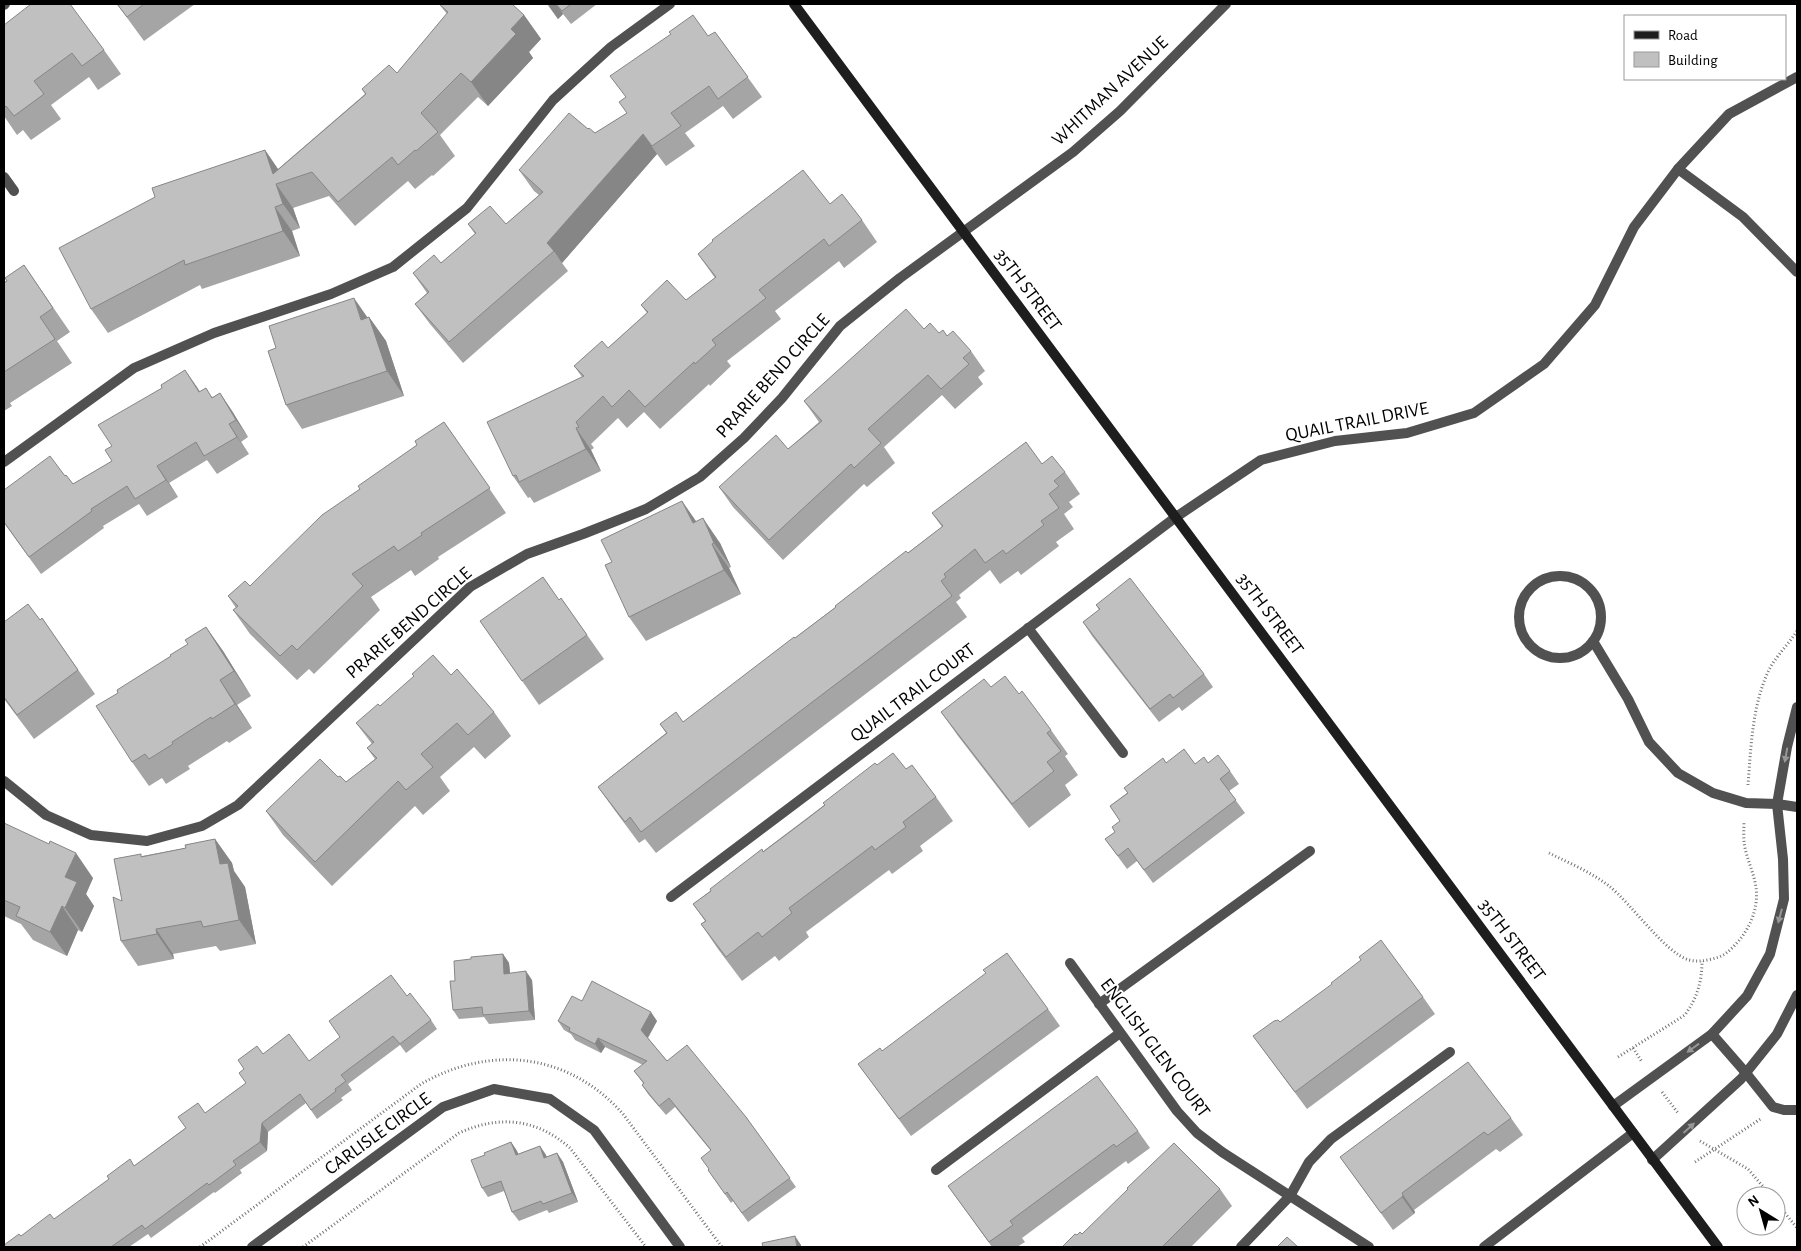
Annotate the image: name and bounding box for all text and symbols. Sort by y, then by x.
legend [1624,15,1786,80]
text: Road [1668,28,1698,43]
street label: WHITMAN AVENUE [1048,33,1172,149]
text: Building [1668,53,1718,68]
street label: 35TH STREET [991,245,1065,335]
street label: PRARIE BEND CIRCLE [713,310,833,442]
street label: QUAIL TRAIL DRIVE [1284,399,1430,445]
street label: PRARIE BEND CIRCLE [343,564,475,682]
street label: 35TH STREET [1233,569,1307,659]
street label: QUAIL TRAIL COURT [847,640,979,746]
one-way arrow [1781,747,1789,763]
street label: 35TH STREET [1475,895,1549,985]
one-way arrow [1775,908,1783,923]
street label: ENGLISH GLEN COURT [1097,975,1213,1121]
one-way arrow [1686,1043,1700,1053]
street label: CARLISLE CIRCLE [322,1089,434,1179]
one-way arrow [1682,1122,1694,1134]
north arrow [1736,1186,1786,1236]
text: N [1746,1193,1762,1210]

